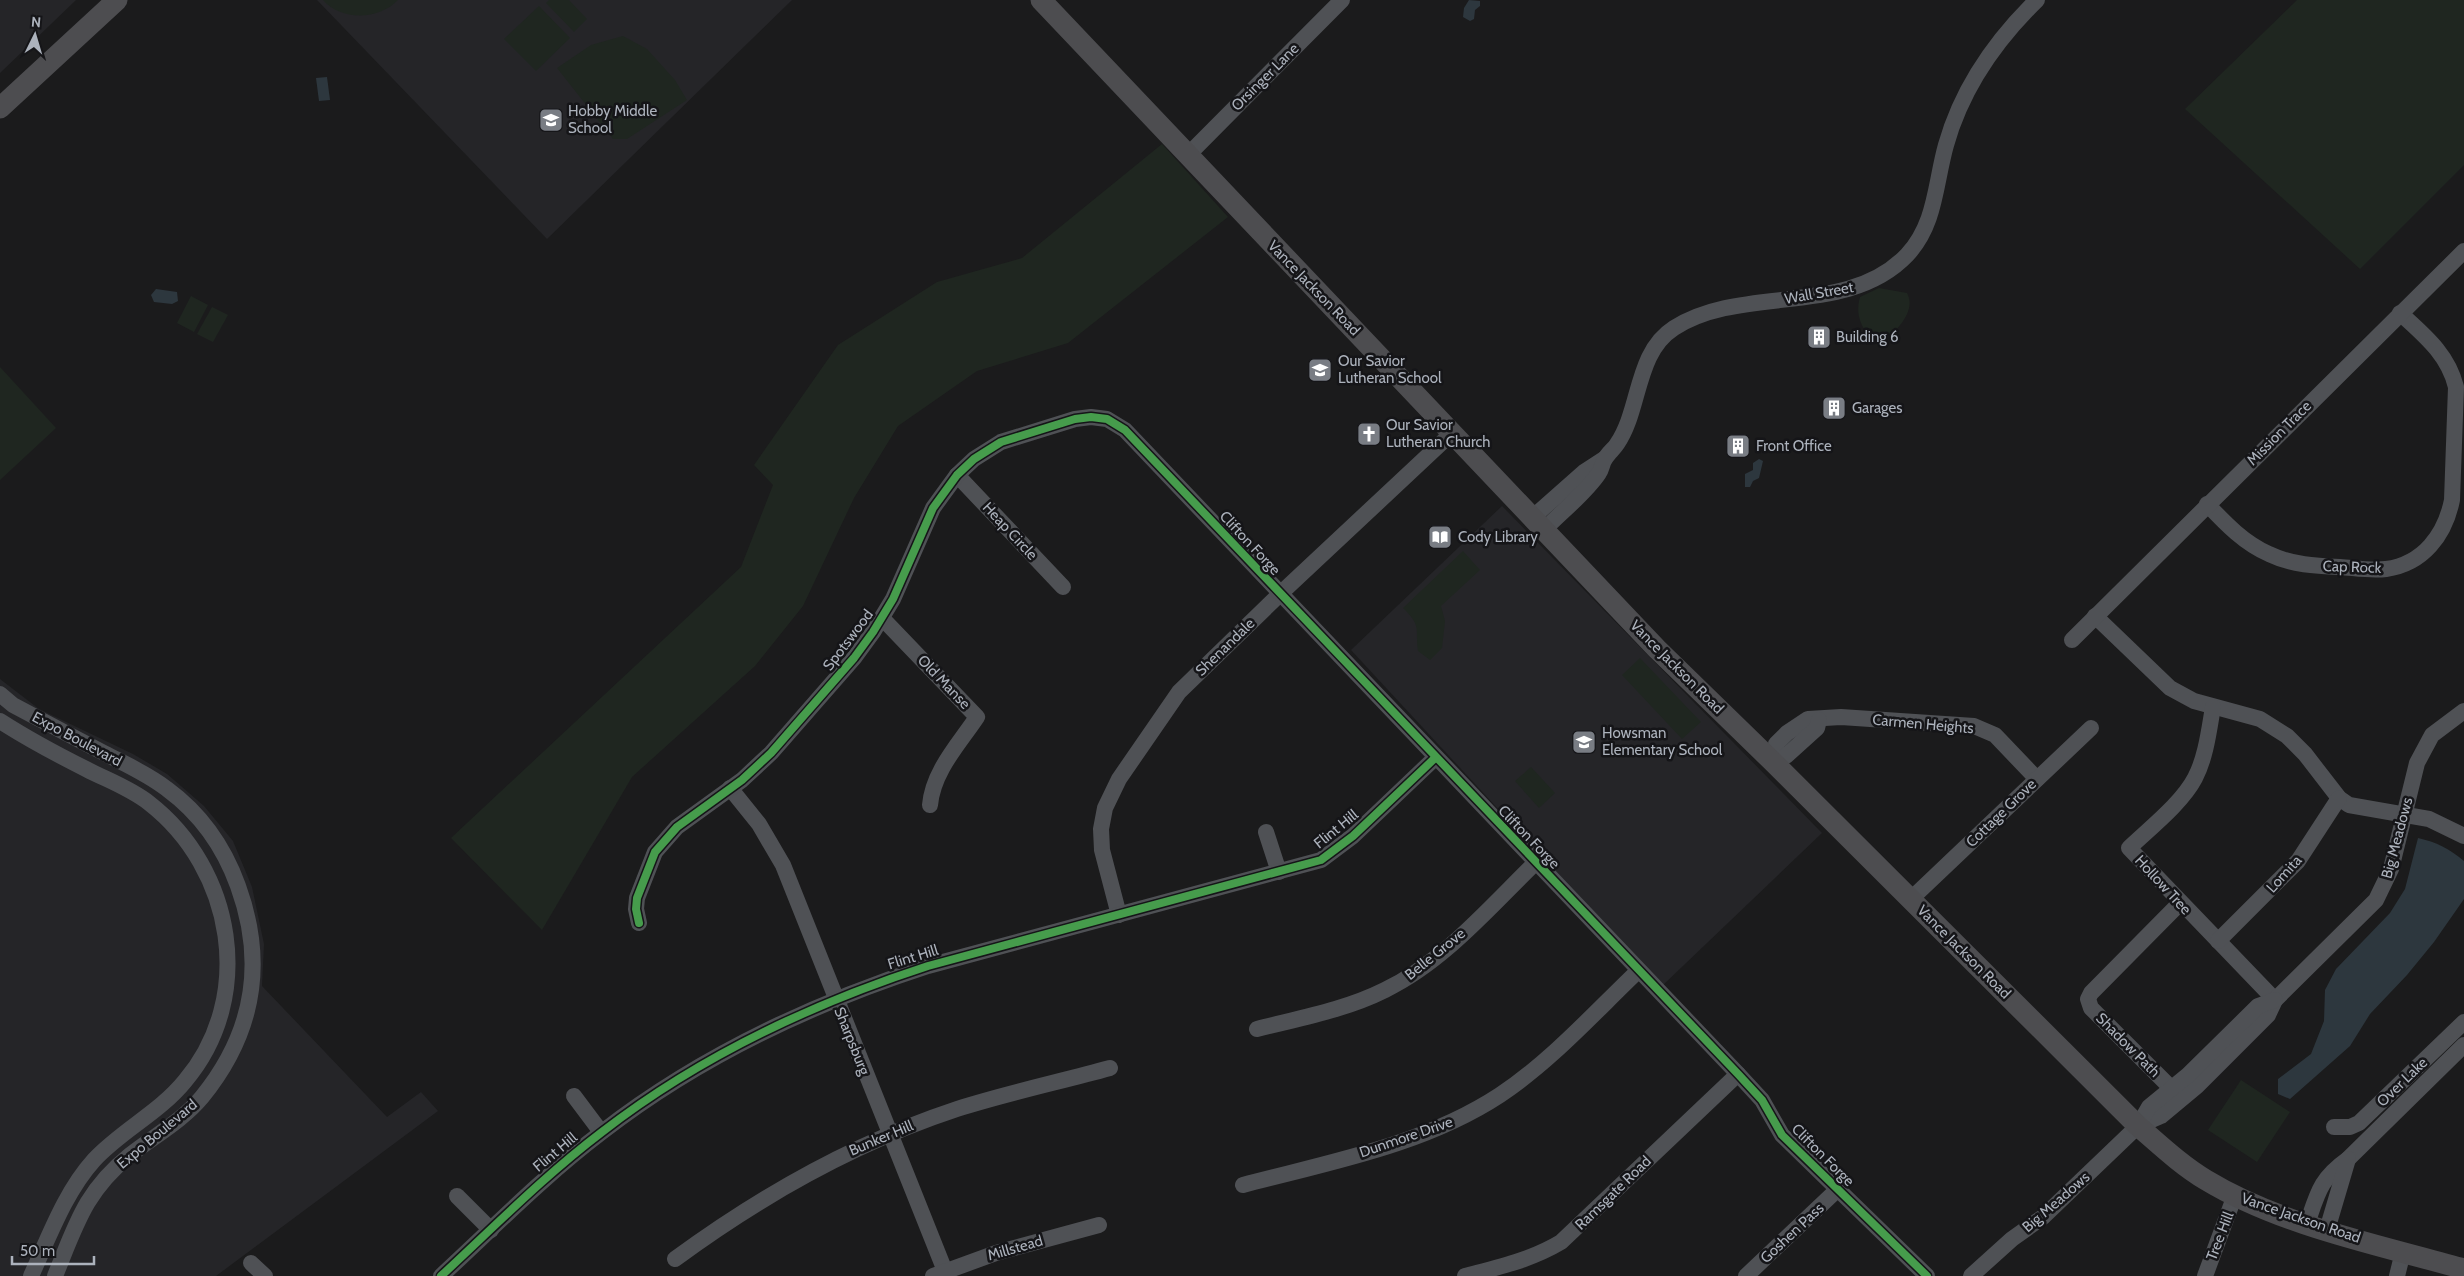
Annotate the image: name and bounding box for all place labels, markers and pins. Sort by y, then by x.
place label: Hobby Middle School [568,102,657,137]
school or university icon: Hobby Middle School [538,107,564,133]
building icon: Building 6 [1806,324,1832,350]
place label: Building 6 [1836,328,1899,346]
place label: Our Savior Lutheran School [1338,352,1442,387]
school or university icon: Our Savior Lutheran School [1307,357,1333,383]
building icon: Garages [1821,395,1847,421]
place label: Garages [1852,399,1902,417]
place label: Our Savior Lutheran Church [1386,416,1490,451]
church icon: Our Savior Lutheran Church [1356,421,1382,447]
building icon: Front Office [1725,433,1751,459]
place label: Front Office [1756,437,1832,455]
library icon: Cody Library [1427,524,1453,550]
place label: Cody Library [1458,528,1538,546]
place label: Howsman Elementary School [1602,724,1723,759]
school or university icon: Howsman Elementary School [1571,729,1597,755]

